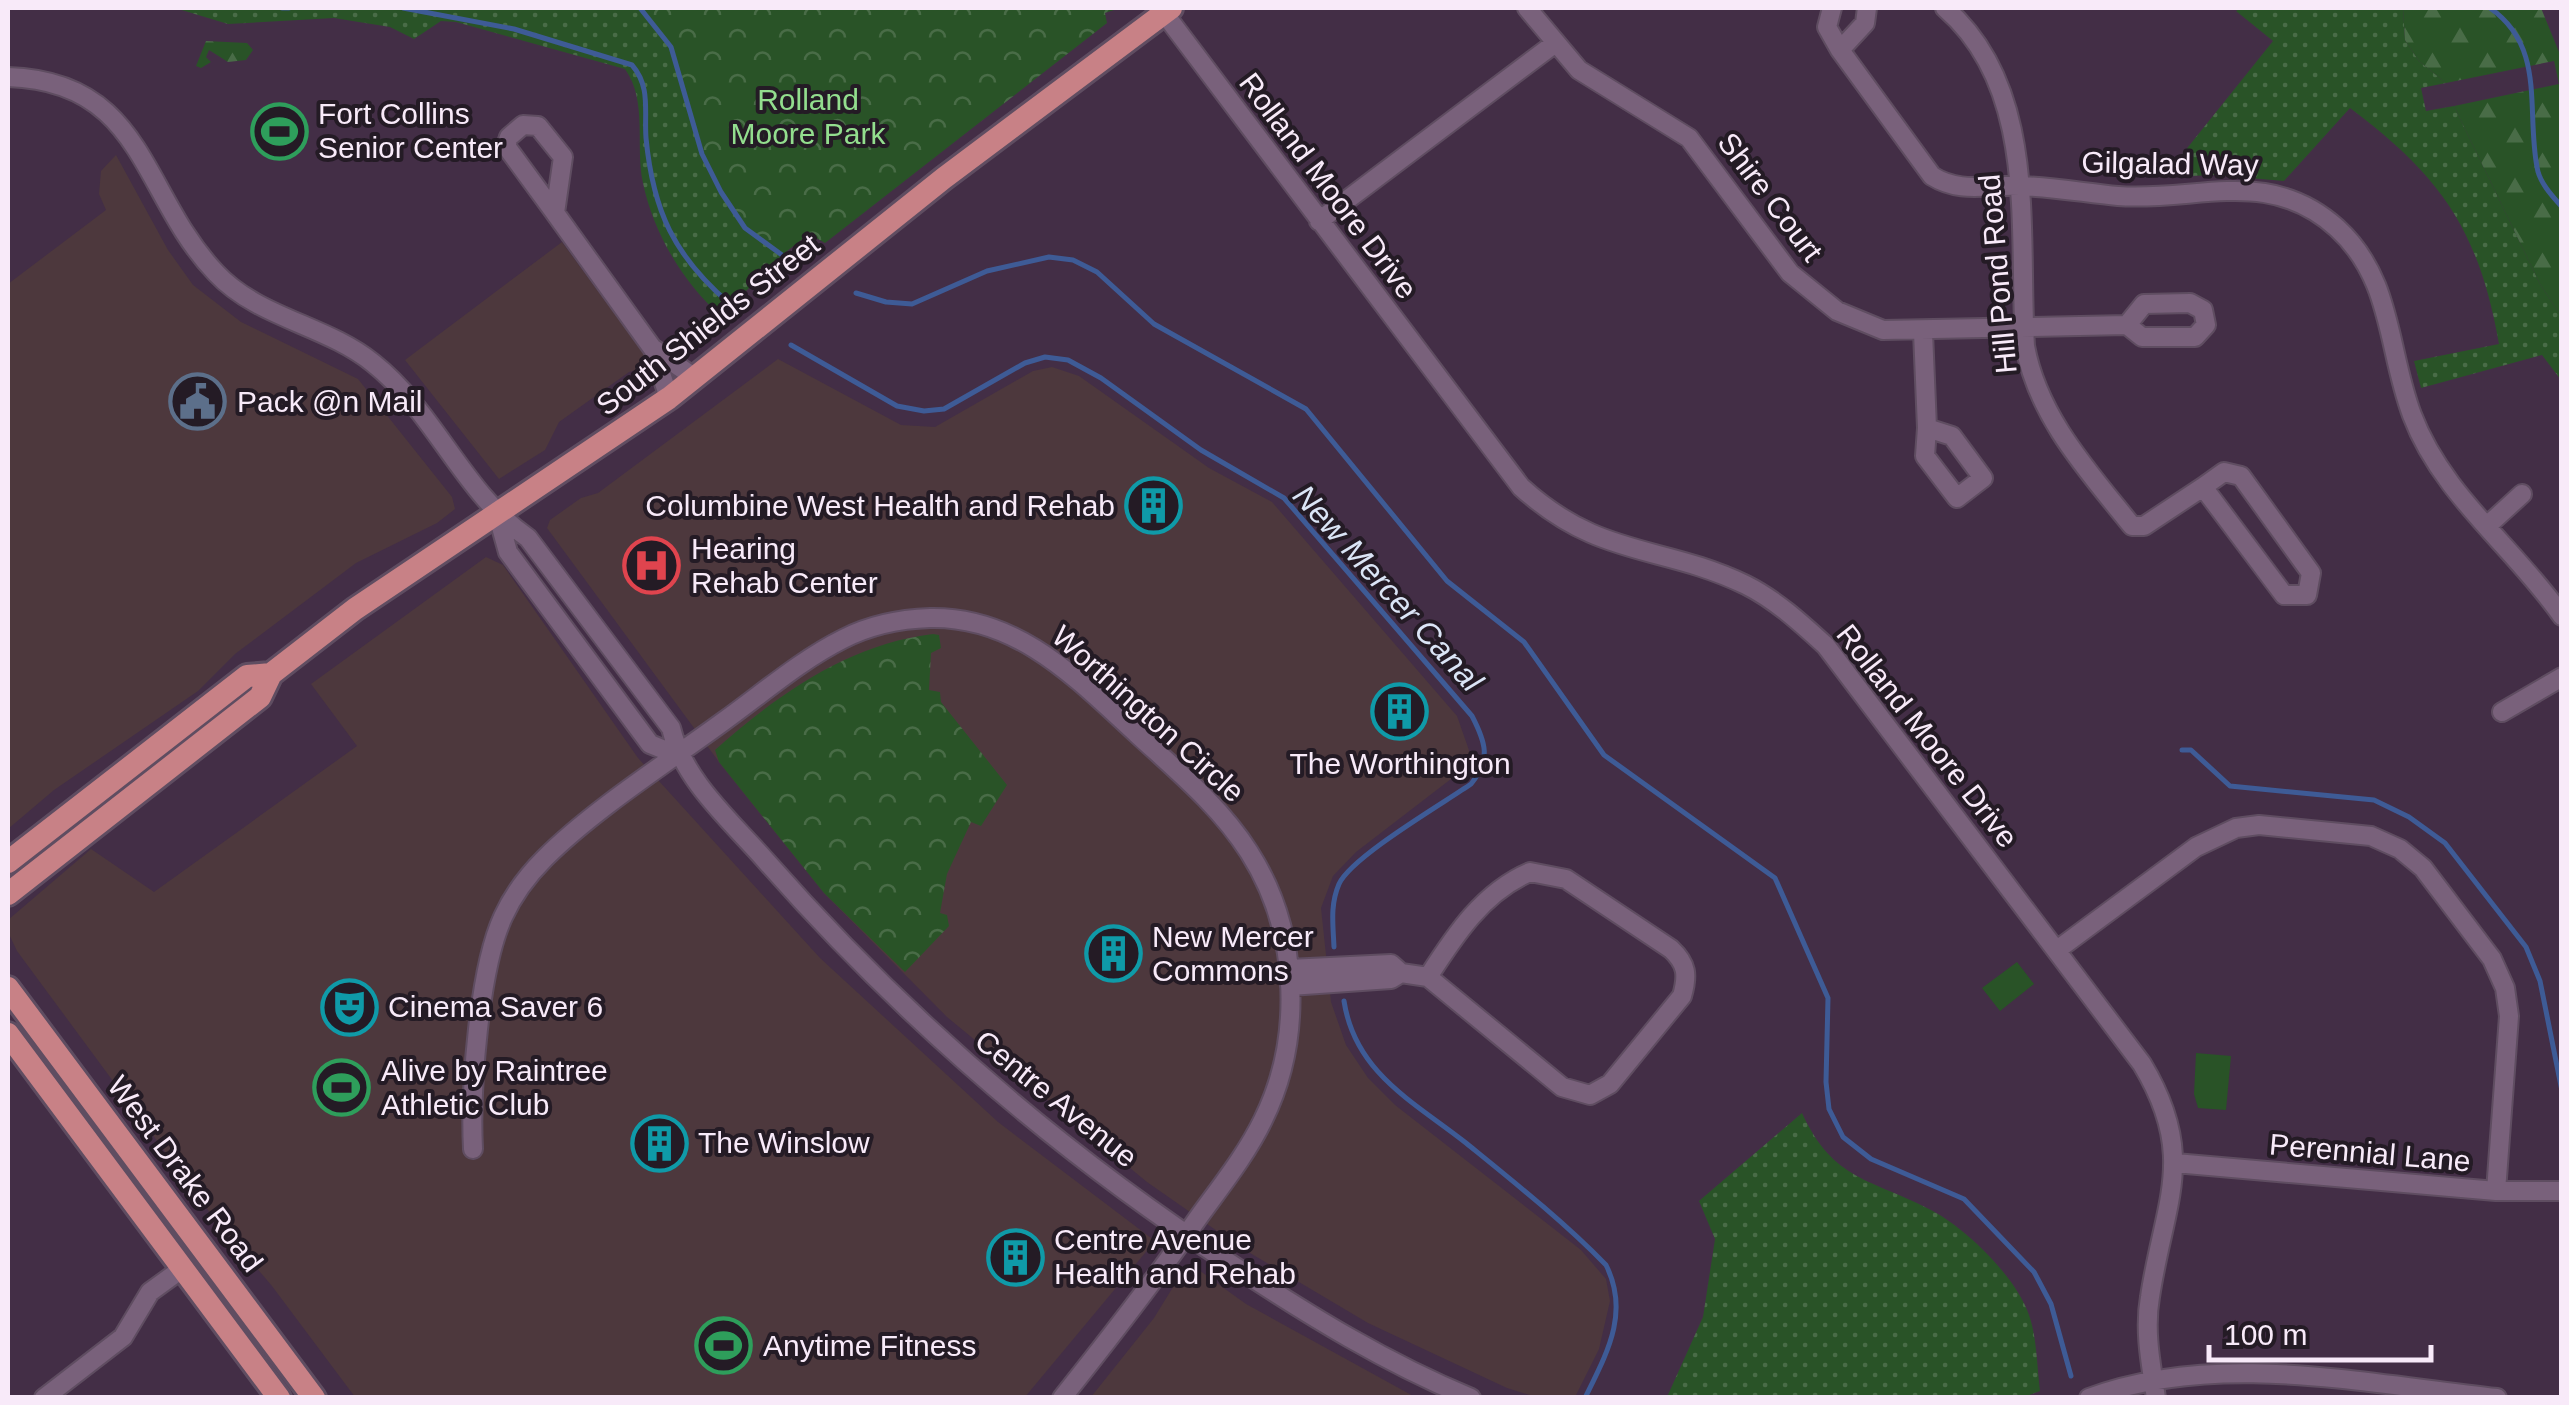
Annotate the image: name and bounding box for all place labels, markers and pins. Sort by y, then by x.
place label: Fort Collins Senior Center [318,97,503,164]
sports icon: Fort Collins Senior Center [249,101,309,161]
public building icon: Pack @n Mail [168,372,228,432]
place label: Pack @n Mail [237,385,423,418]
building icon: Columbine West Health and Rehab [1124,476,1184,536]
place label: Columbine West Health and Rehab [645,489,1115,522]
place label: Hearing Rehab Center [691,532,878,599]
hospital icon: Hearing Rehab Center [622,536,682,596]
building icon: The Worthington [1370,681,1430,741]
place label: The Worthington [1289,747,1511,780]
place label: New Mercer Commons [1152,920,1314,987]
building icon: New Mercer Commons [1083,924,1143,984]
theatre icon: Cinema Saver 6 [319,977,379,1037]
place label: Cinema Saver 6 [388,990,603,1023]
place label: Alive by Raintree Athletic Club [381,1054,608,1121]
sports icon: Alive by Raintree Athletic Club [312,1058,372,1118]
building icon: The Winslow [629,1113,689,1173]
place label: The Winslow [698,1126,870,1159]
place label: Centre Avenue Health and Rehab [1054,1223,1296,1290]
building icon: Centre Avenue Health and Rehab [985,1227,1045,1287]
sports icon: Anytime Fitness [694,1316,754,1376]
place label: Anytime Fitness [763,1329,976,1362]

